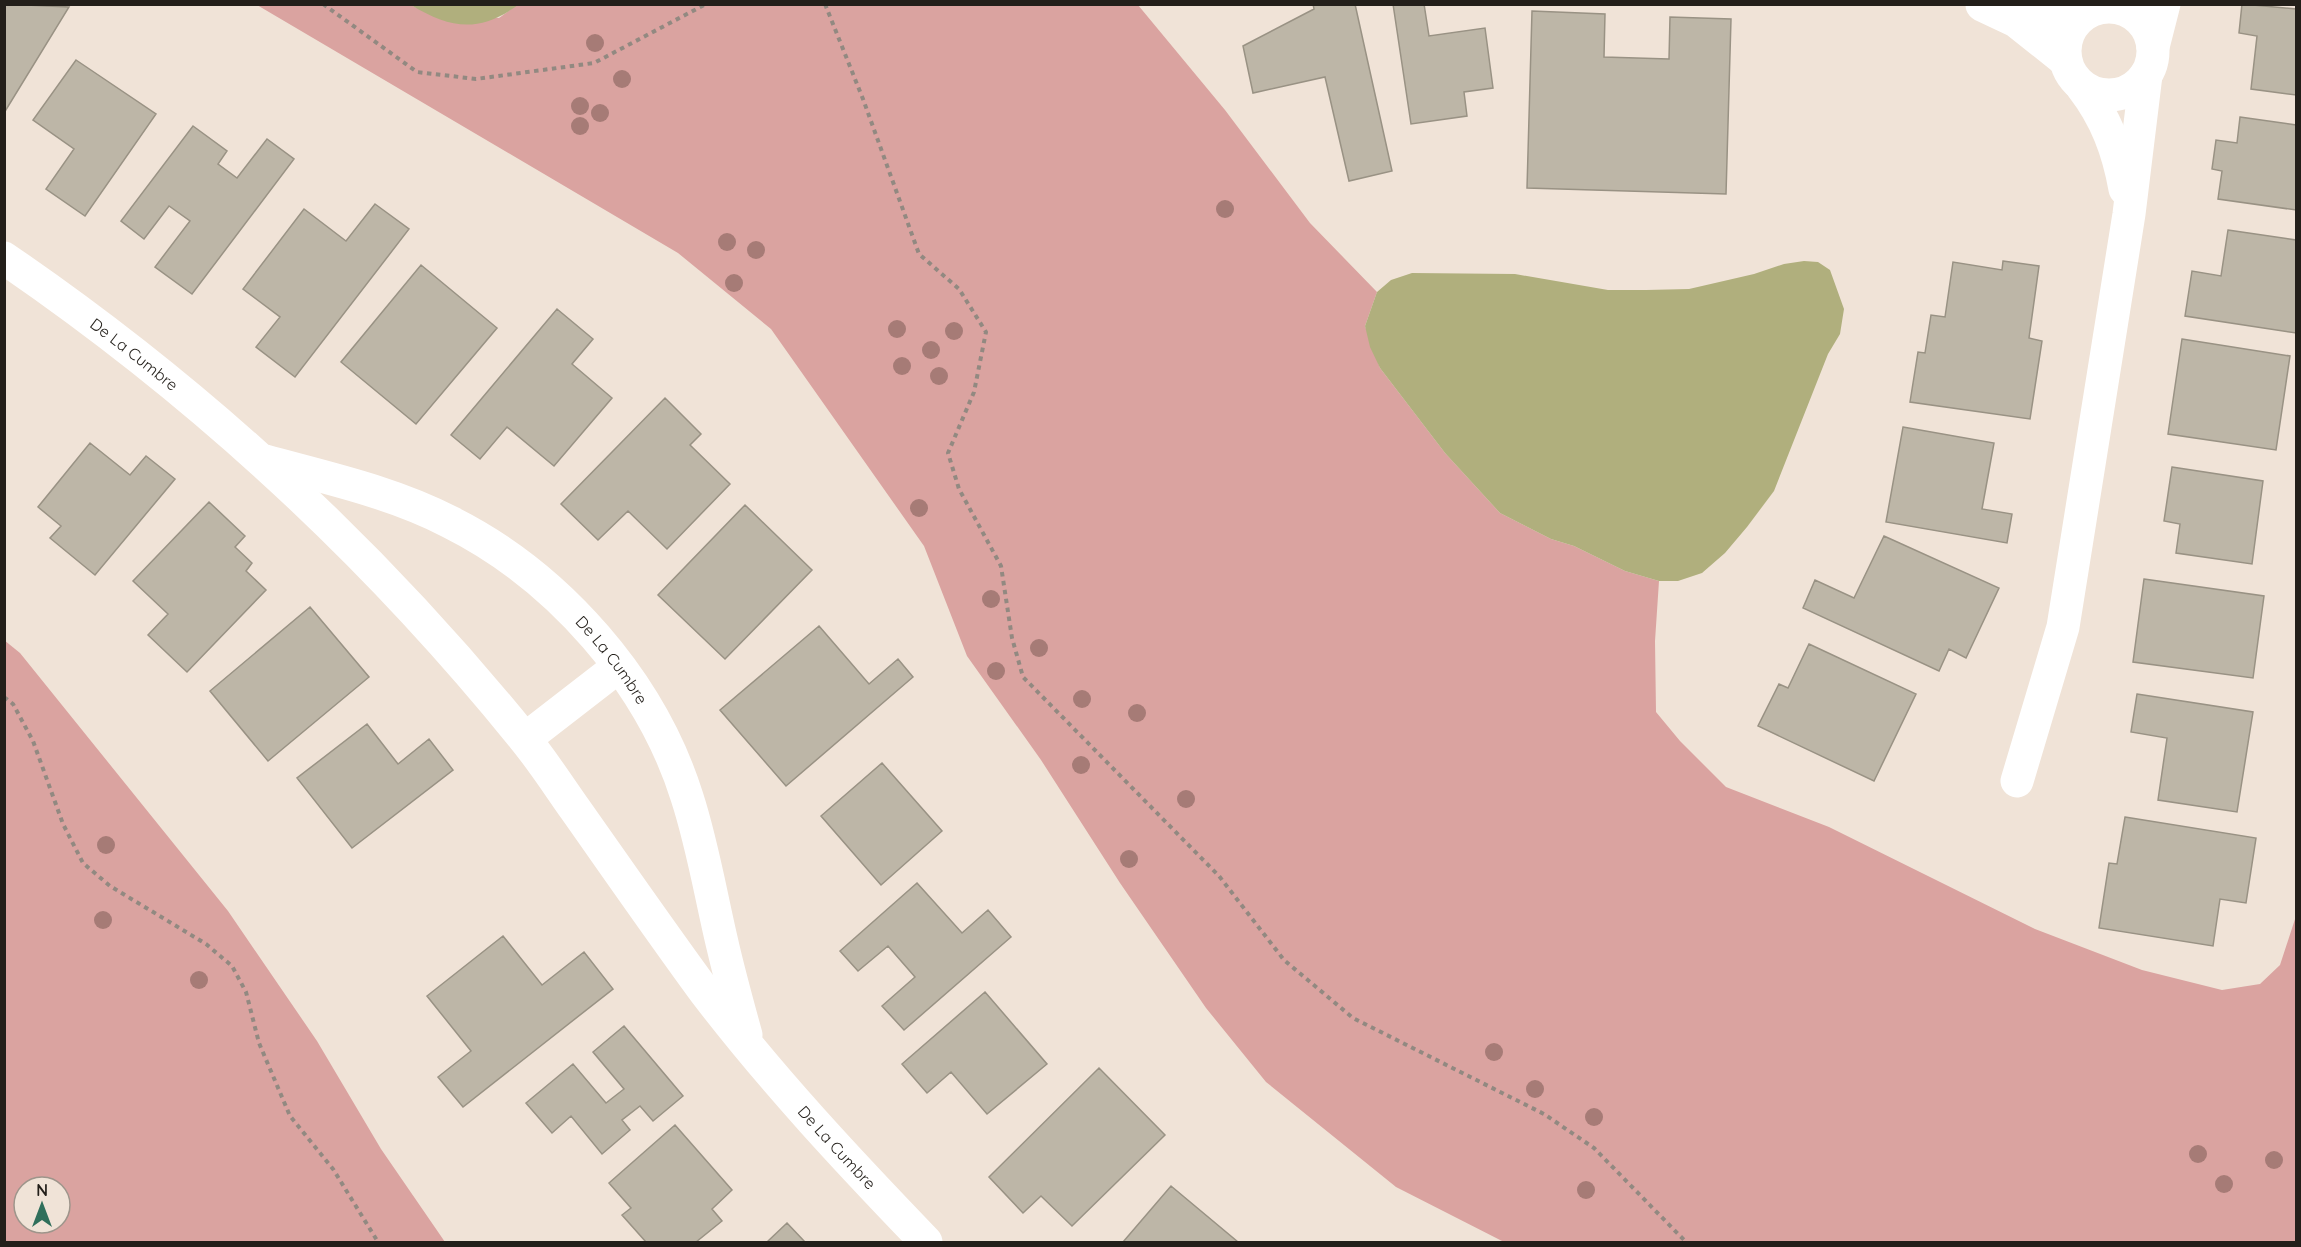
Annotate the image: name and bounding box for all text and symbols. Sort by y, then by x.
street label: De La Cumbre [86,313,182,395]
street label: De La Cumbre [572,611,652,708]
street label: De La Cumbre [794,1101,880,1193]
north arrow [12,1175,72,1235]
text: N [36,1180,48,1200]

